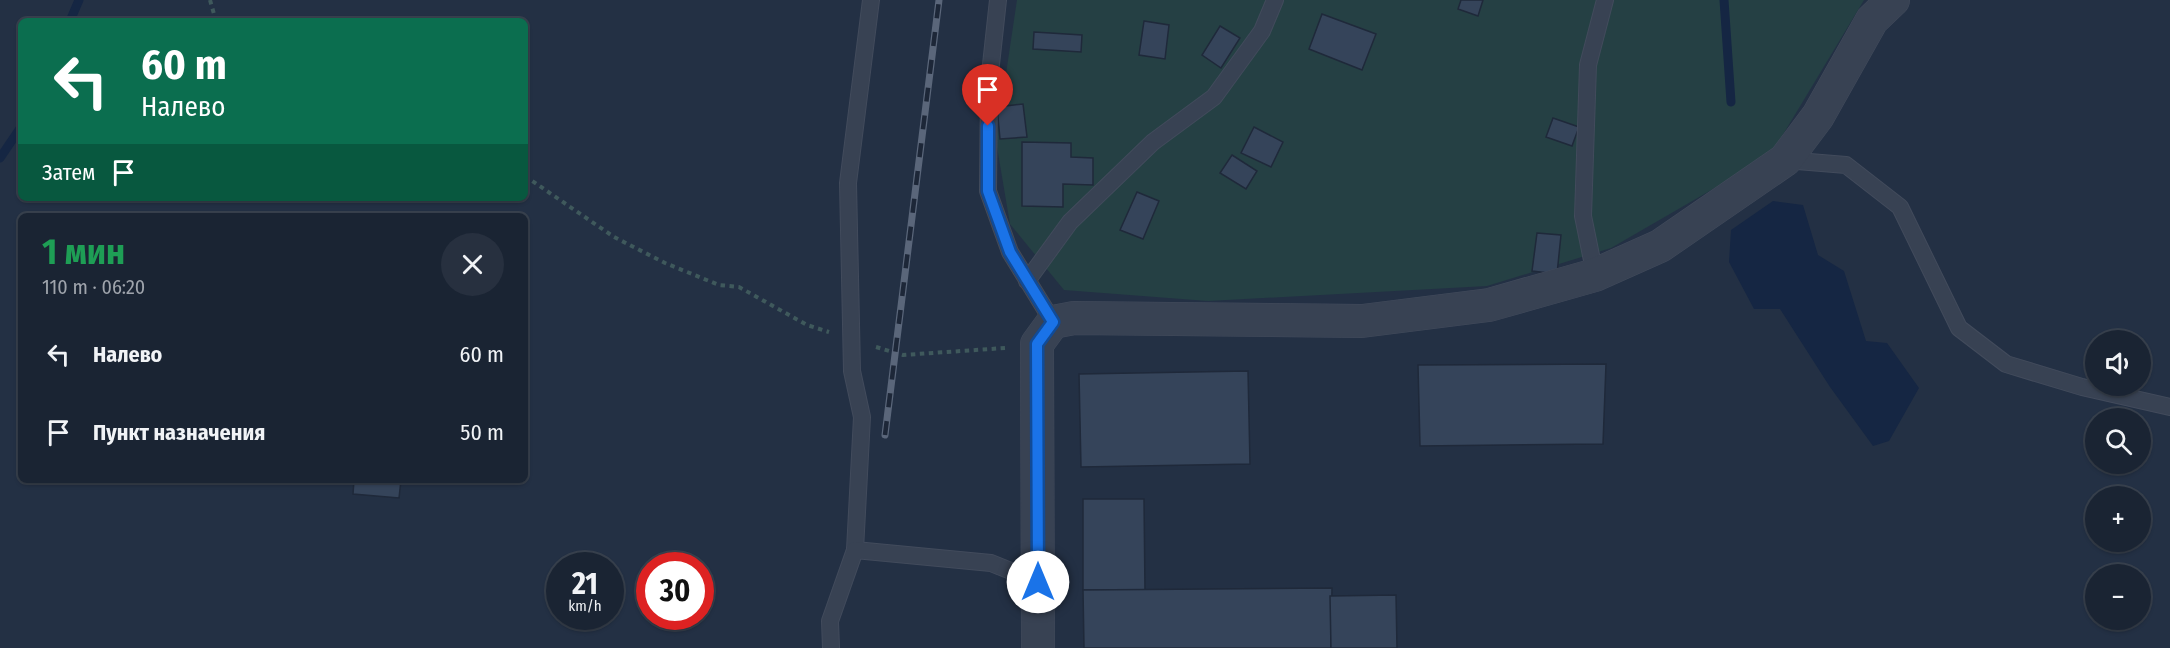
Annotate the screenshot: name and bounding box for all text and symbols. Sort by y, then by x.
text: 60 m [141,40,227,90]
icon: left [42,42,120,120]
pin [962,64,1013,126]
icon: arrive [971,73,1004,106]
text: Налево [141,91,225,123]
icon: arrive [107,156,140,189]
text: Затем [42,159,95,186]
text: 1 мин [42,230,125,274]
button: close [441,233,504,296]
text: 110 m · 06:20 [42,275,145,299]
map controls [2085,330,2151,630]
button: sound [2085,330,2151,396]
icon: left [42,338,75,371]
text: Налево [93,341,162,368]
text: 60 m [460,341,504,368]
button: search [2085,408,2151,474]
icon: arrive [42,416,75,449]
text: Пункт назначения [93,419,265,446]
text: 50 m [460,419,504,446]
button: + [2085,486,2151,552]
position arrow [1006,550,1070,614]
speed limit sign: 30 [636,552,714,630]
button: − [2085,564,2151,630]
text: 21 [572,566,598,602]
text: km/h [568,597,602,615]

